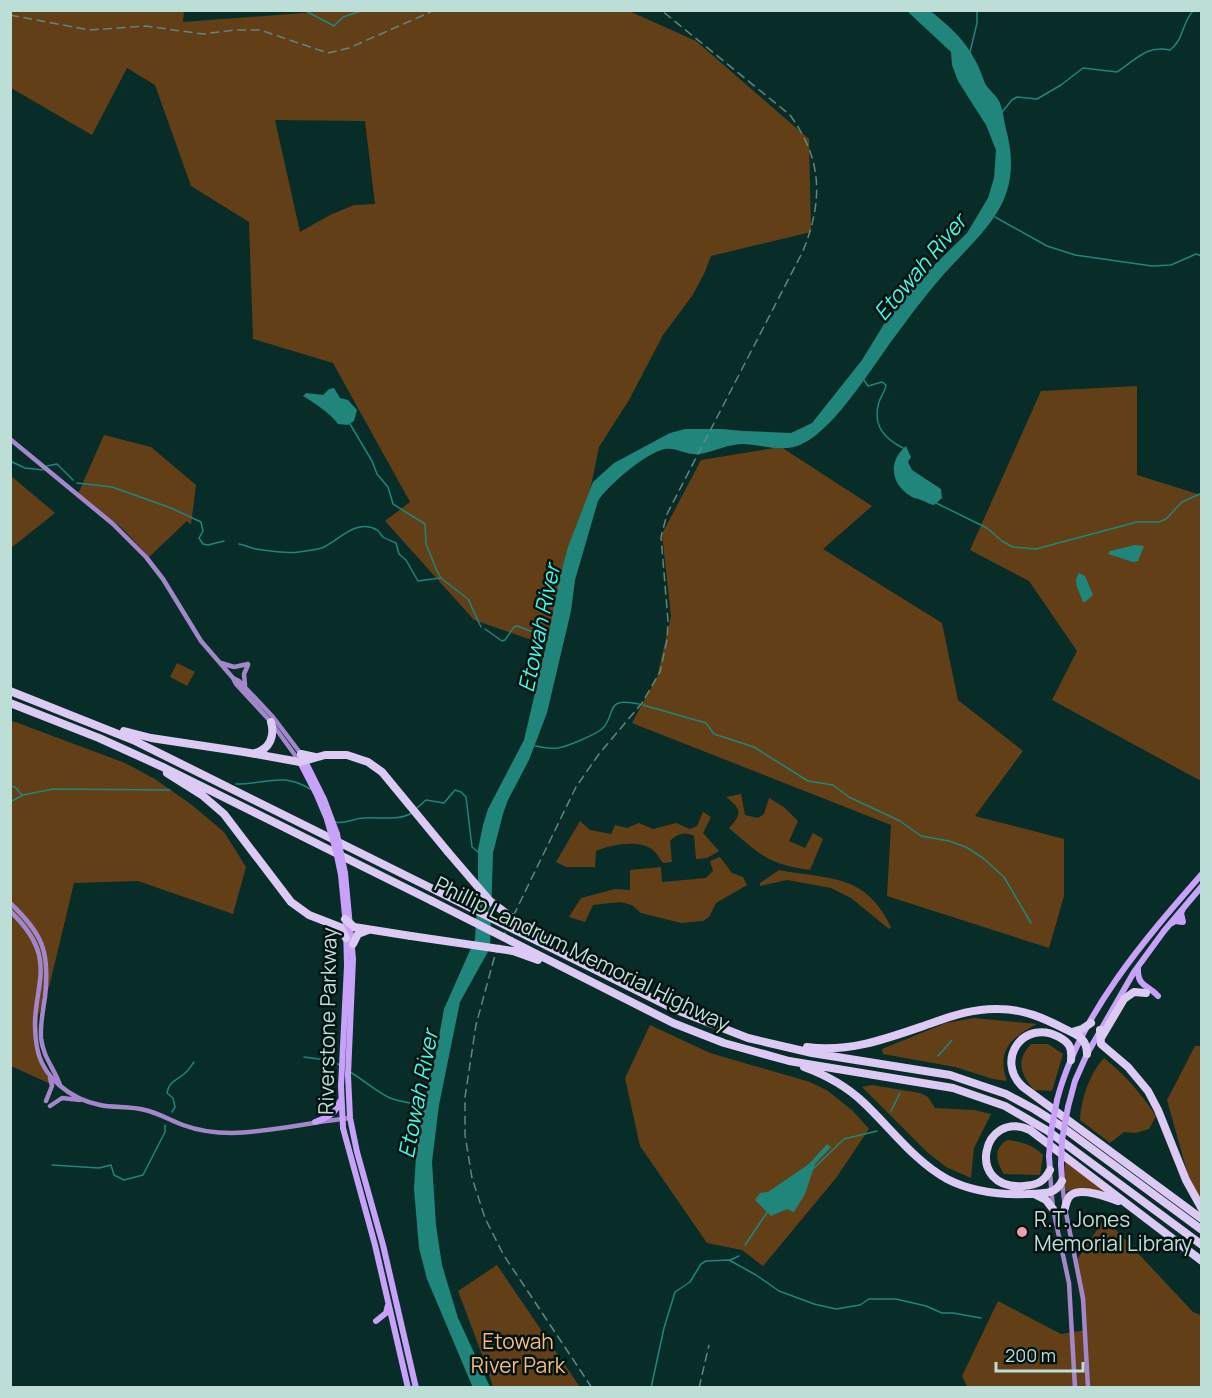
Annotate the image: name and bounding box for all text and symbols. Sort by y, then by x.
water label: Etowah River [867,205,975,326]
water label: Etowah River [511,558,568,695]
street label: Phillip Landrum Memorial Highway [430,869,735,1037]
street label: Riverstone Parkway [311,927,343,1115]
water label: Etowah River [391,1024,446,1161]
place label: R.T. Jones Memorial Library [1034,1205,1192,1257]
marker: R.T. Jones Memorial Library [1015,1225,1029,1239]
park label: Etowah River Park [471,1327,566,1379]
scale bar [996,1335,1083,1373]
text: 200 m [1005,1343,1056,1367]

